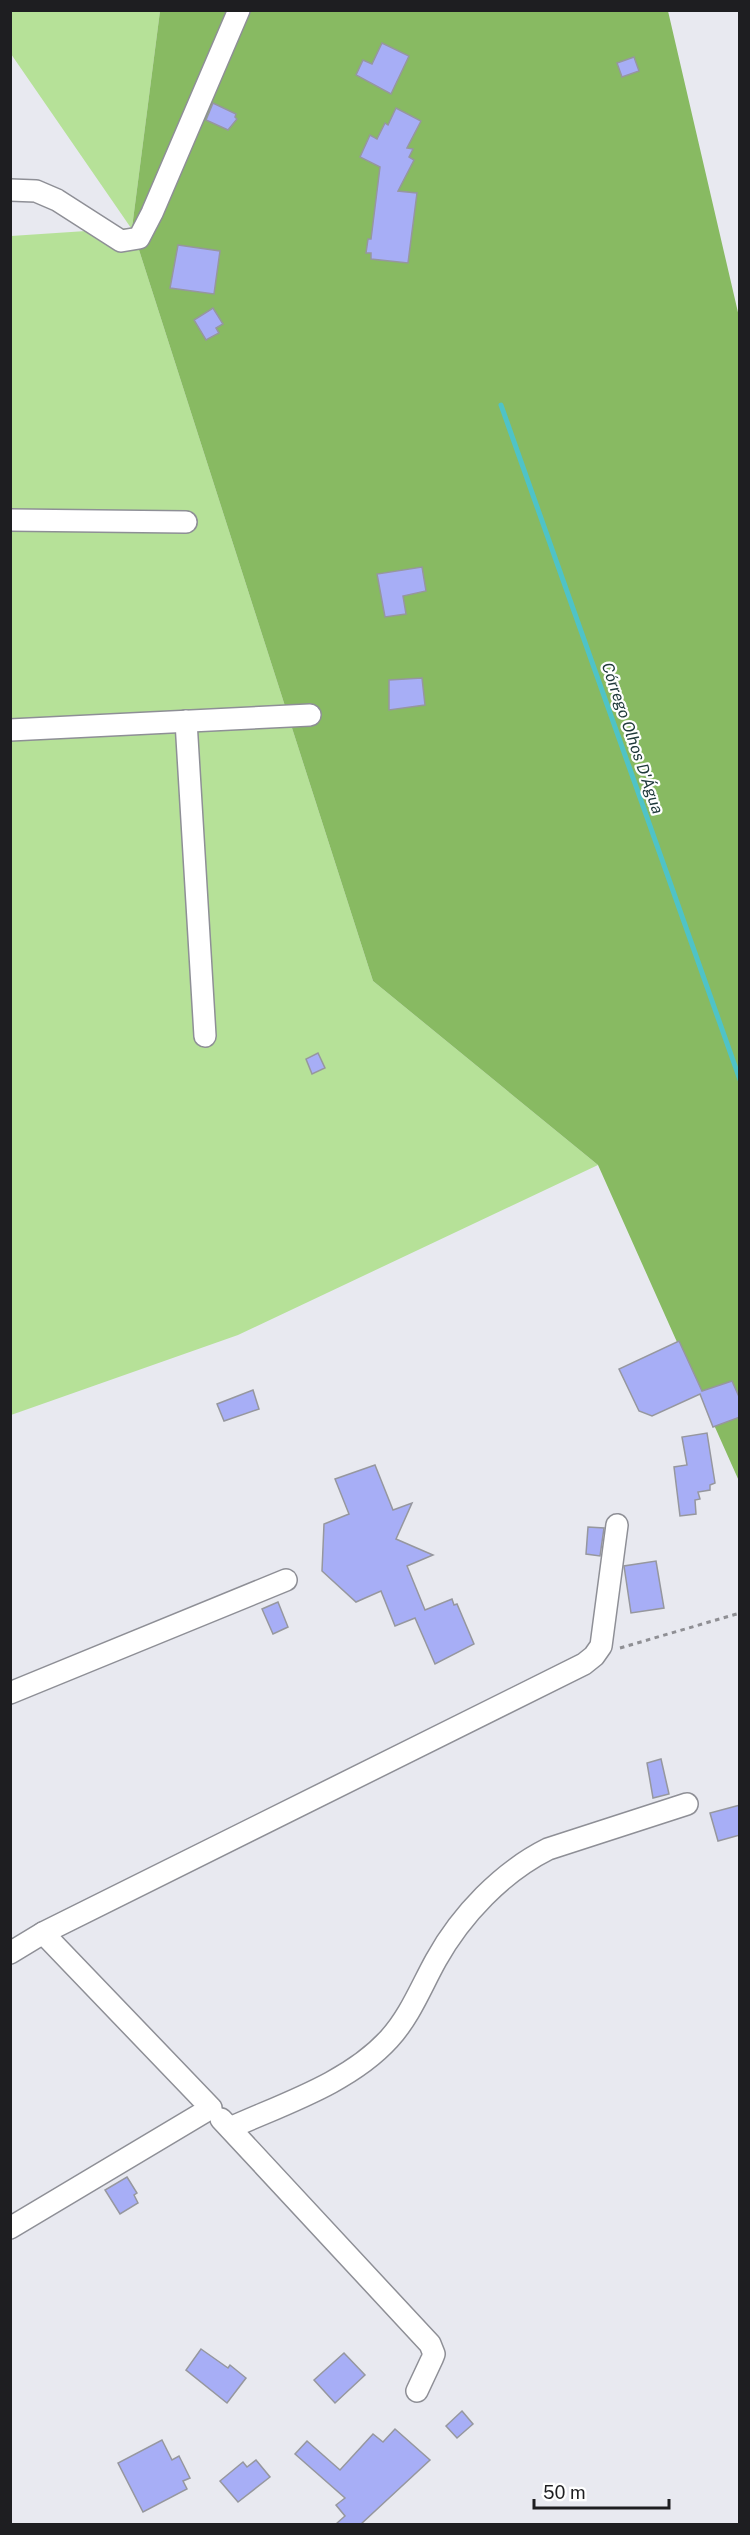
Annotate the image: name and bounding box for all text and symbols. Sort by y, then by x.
water label: Córrego Olhos D'Água [598,660,668,816]
scale bar [534,2472,669,2510]
text: 50 m [543,2482,586,2503]

